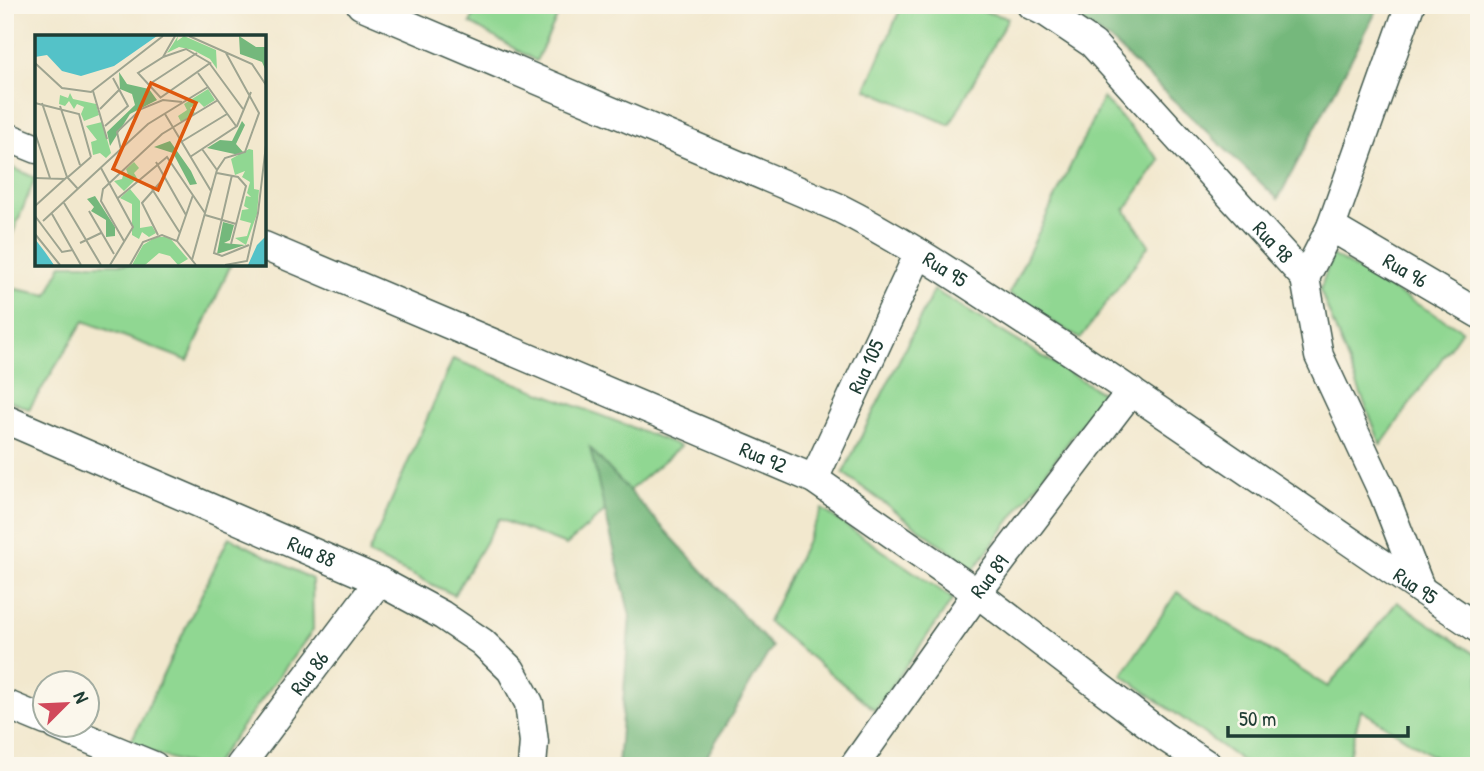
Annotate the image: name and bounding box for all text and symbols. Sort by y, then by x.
inset map [35,35,266,266]
street label: Rua 98 [1246,215,1300,269]
street label: Rua 95 [918,244,973,294]
street label: Rua 96 [1378,246,1433,295]
street label: Rua 105 [841,334,891,398]
street label: Rua 92 [735,434,791,480]
street label: Rua 88 [283,528,340,574]
street label: Rua 89 [963,548,1015,604]
street label: Rua 95 [1388,560,1444,611]
street label: Rua 86 [283,645,335,701]
north arrow [32,670,102,740]
text: N [68,687,95,707]
scale bar [1228,694,1409,738]
text: 50 m [1239,704,1276,733]

